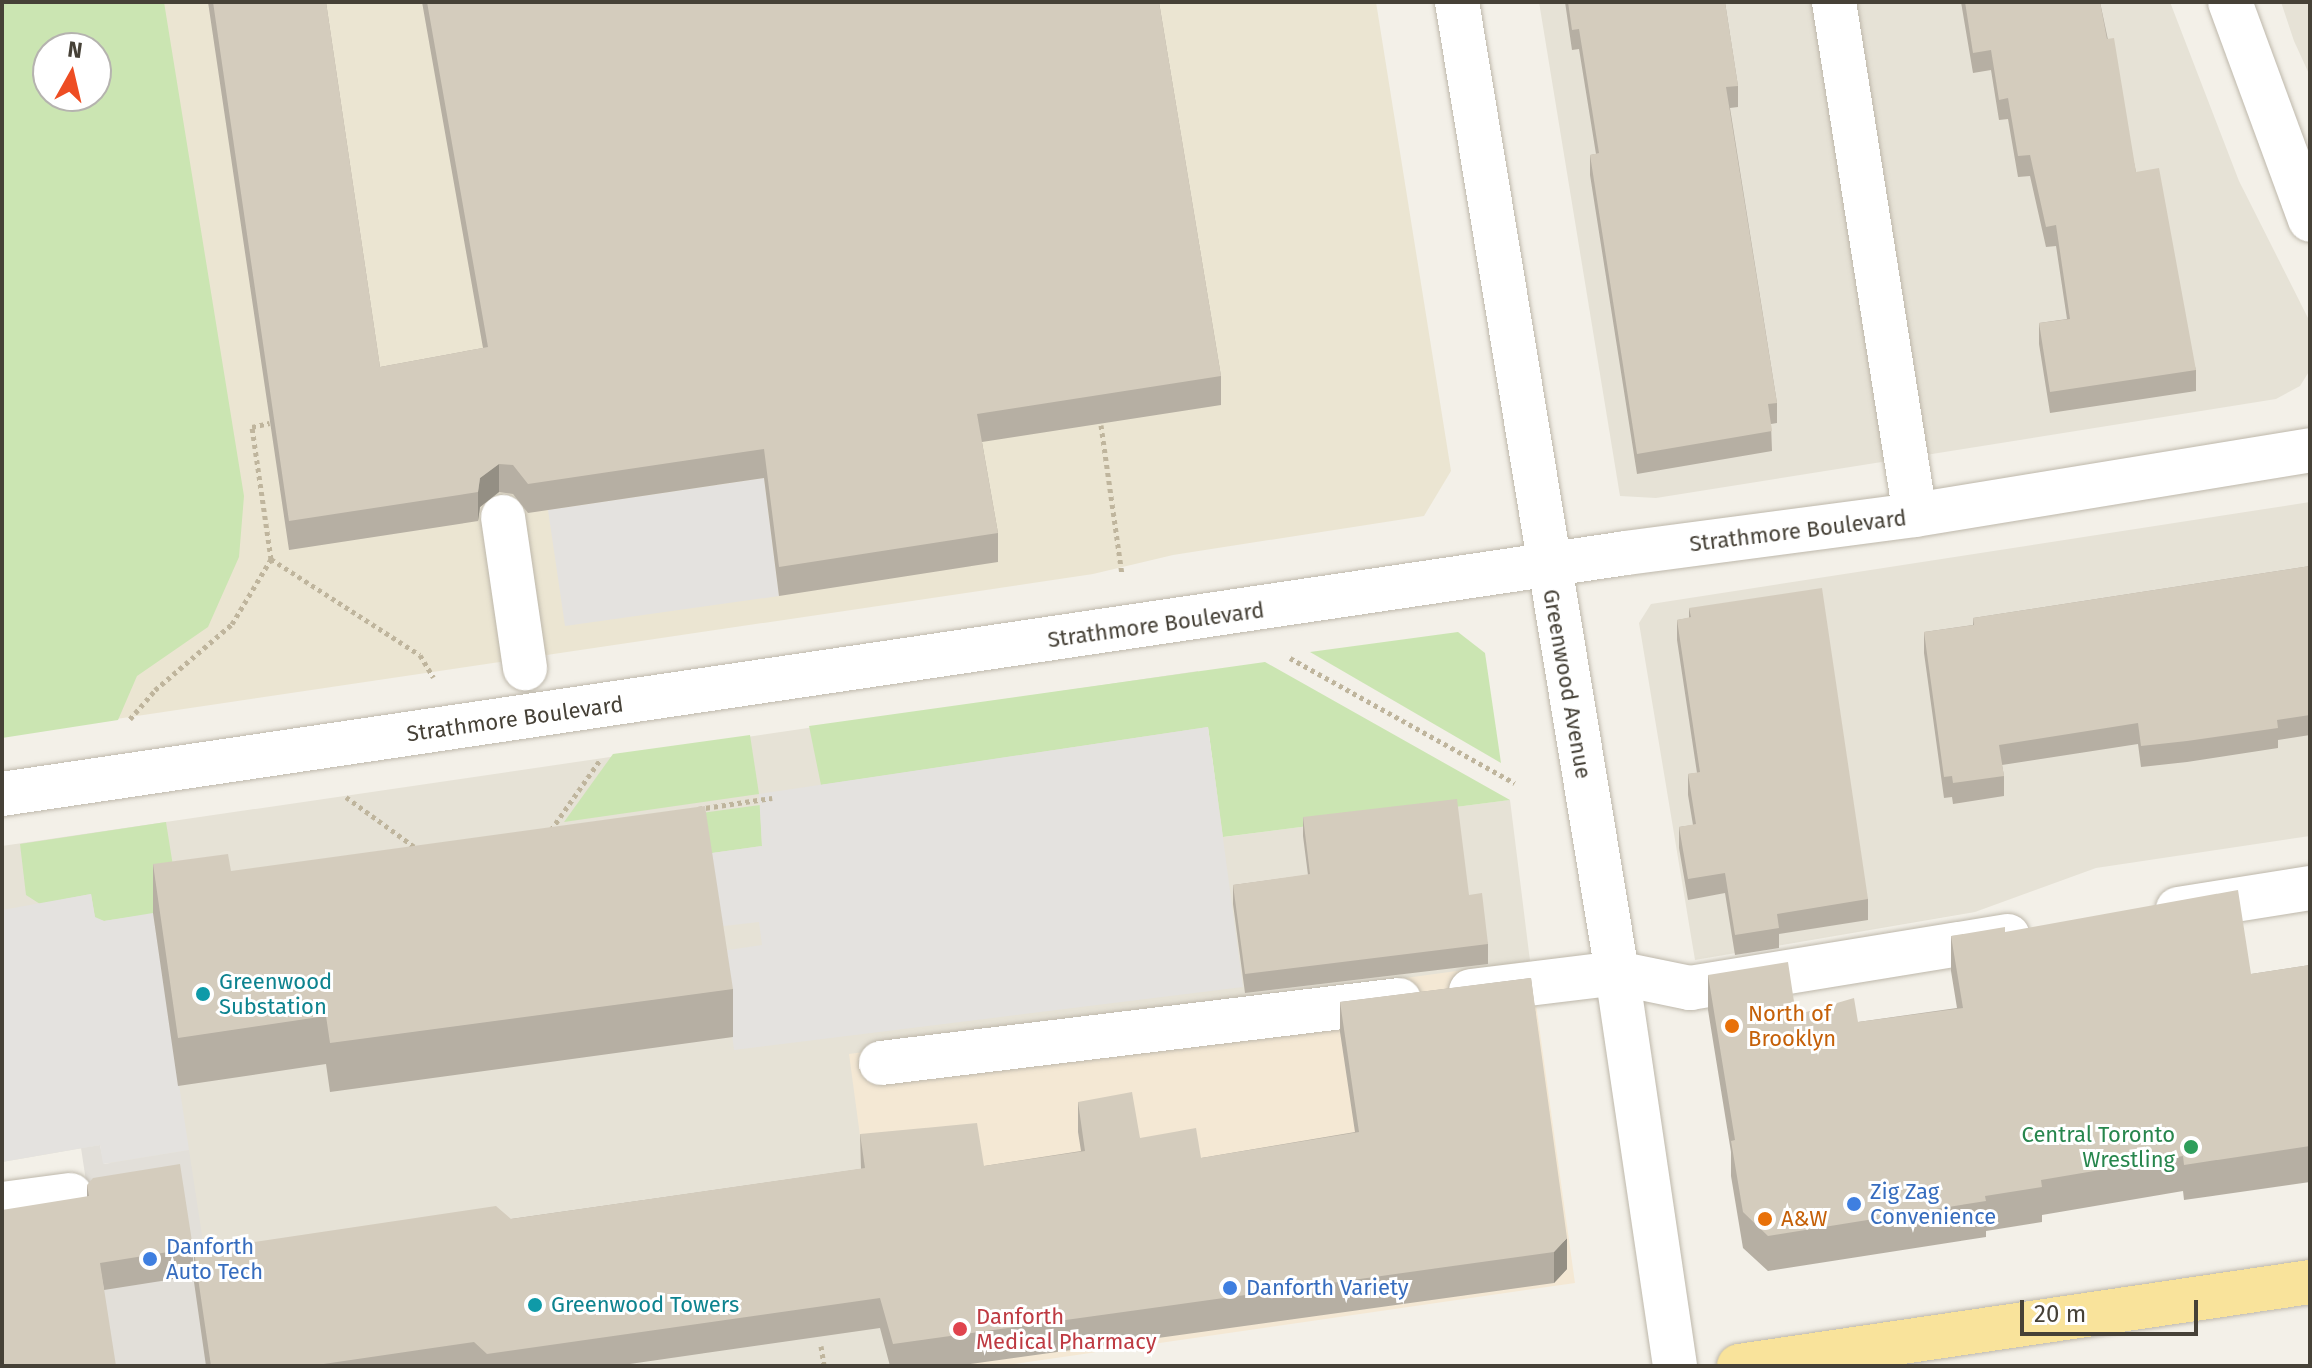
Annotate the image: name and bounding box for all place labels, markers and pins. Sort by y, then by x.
place label: Greenwood Substation [219,968,332,1020]
marker: Greenwood Substation [194,985,212,1003]
place label: North of Brooklyn [1748,1000,1836,1052]
marker: North of Brooklyn [1723,1017,1741,1035]
place label: Central Toronto Wrestling [2022,1121,2175,1172]
marker: Central Toronto Wrestling [2182,1138,2200,1156]
place label: Zig Zag Convenience [1870,1178,1996,1230]
marker: Zig Zag Convenience [1845,1195,1863,1213]
place label: A&W [1781,1206,1828,1232]
marker: A&W [1756,1210,1774,1228]
place label: Danforth Auto Tech [166,1233,263,1284]
marker: Danforth Auto Tech [141,1250,159,1268]
place label: Danforth Variety [1246,1275,1409,1301]
marker: Danforth Variety [1221,1279,1239,1297]
place label: Greenwood Towers [551,1292,739,1318]
marker: Greenwood Towers [526,1296,544,1314]
place label: Danforth Medical Pharmacy [976,1303,1157,1354]
marker: Danforth Medical Pharmacy [951,1320,969,1338]

